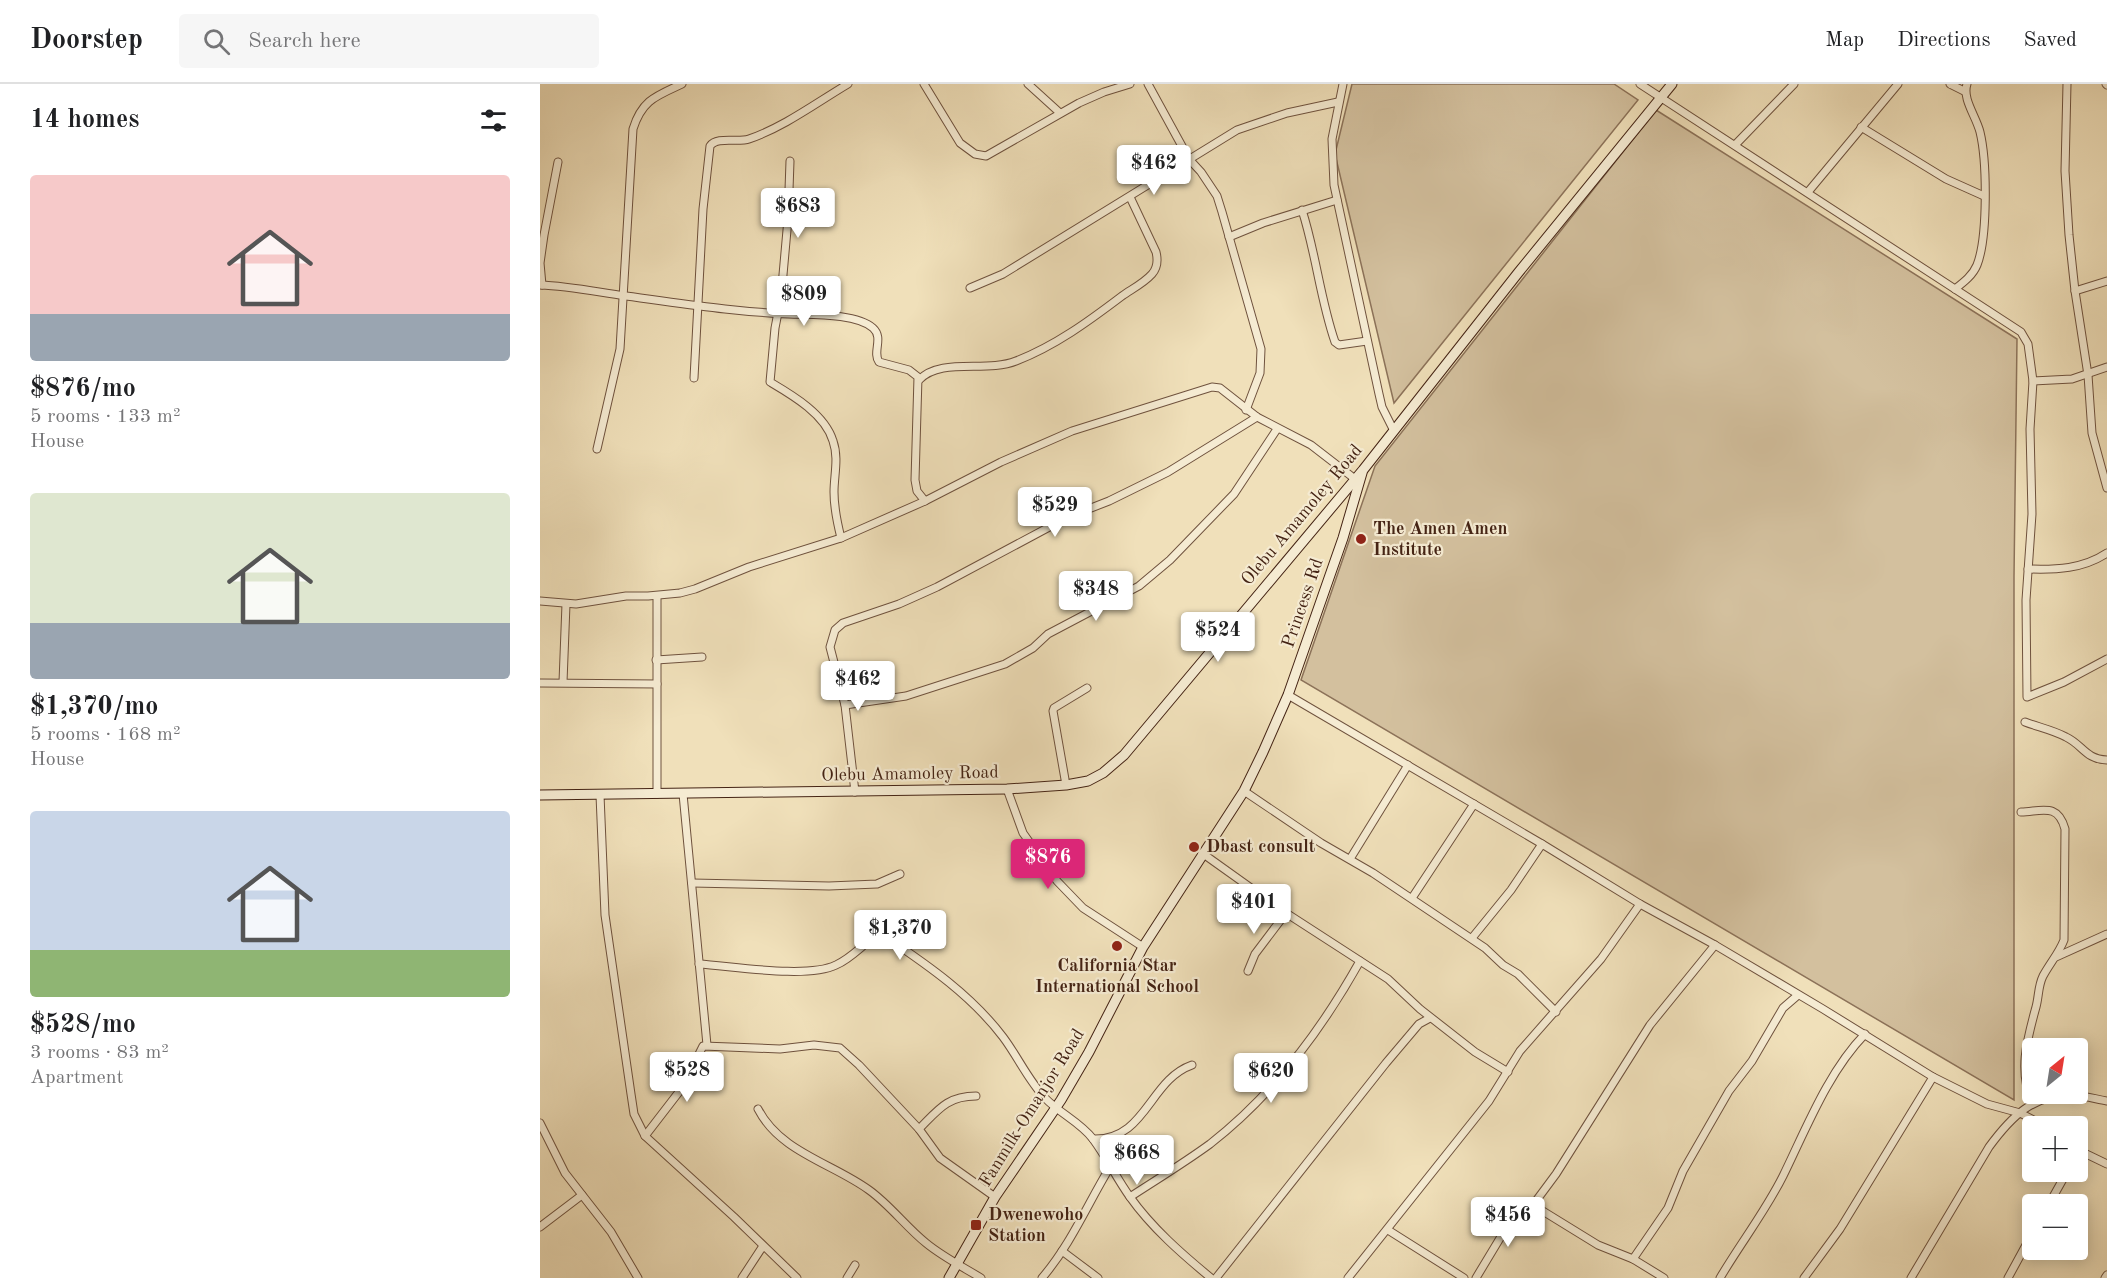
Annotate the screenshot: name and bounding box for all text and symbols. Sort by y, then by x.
search box [179,14,599,68]
icon: search [200,25,233,58]
text: Doorstep [30,27,143,55]
text: Search here [248,30,361,52]
text: Map [1825,30,1864,51]
text: Directions [1897,30,1991,51]
text: Saved [2024,30,2077,51]
icon: filters [477,104,510,137]
text: 14 homes [30,107,139,133]
pin: $462 [1118,145,1190,196]
text: $462 [1131,154,1177,174]
pin: $683 [762,188,834,239]
text: $683 [775,197,821,217]
icon: home [216,214,324,322]
pin: $809 [768,276,840,327]
text: $809 [781,285,827,305]
text: $876/mo [30,376,136,402]
text: 5 rooms · 133 m² [30,407,180,427]
text: House [30,432,84,452]
street label: Olebu Amamoley Road [1238,441,1366,589]
pin: $529 [1019,487,1091,538]
text: $529 [1032,496,1078,516]
place label: The Amen Amen Institute [1373,520,1508,559]
icon: home [216,532,324,640]
marker: The Amen Amen Institute [1354,532,1368,546]
street label: Princess Rd [1279,556,1327,650]
pin: $348 [1060,571,1132,622]
text: $348 [1073,580,1119,600]
pin: $524 [1182,612,1254,663]
text: $524 [1195,621,1241,641]
pin: $462 [822,661,894,712]
text: $462 [835,670,881,690]
text: $1,370/mo [30,694,158,720]
text: 5 rooms · 168 m² [30,725,180,745]
text: House [30,750,84,770]
street label: Olebu Amamoley Road [821,763,999,785]
place label: Dbast consult [1206,838,1316,856]
pin: $876 [1012,839,1084,890]
marker: Dbast consult [1187,840,1201,854]
text: $876 [1025,848,1071,868]
icon: home [216,850,324,958]
pin: $401 [1218,884,1290,935]
text: $401 [1231,893,1277,913]
pin: $1,370 [851,910,949,961]
text: $1,370 [868,919,932,939]
marker: California Star International School [1110,939,1124,953]
place label: California Star International School [1035,957,1199,996]
text: $528/mo [30,1012,136,1038]
street label: Fanmilk-Omanjor Road [976,1026,1088,1190]
north arrow [2022,1038,2088,1104]
map controls [2022,1038,2088,1260]
text: 3 rooms · 83 m² [30,1043,169,1063]
pin: $528 [651,1052,723,1103]
pin: $620 [1235,1053,1307,1104]
text: $528 [664,1061,710,1081]
text: $620 [1248,1062,1294,1082]
text: Apartment [30,1068,124,1088]
button: + [2022,1116,2088,1182]
pin: $668 [1101,1135,1173,1186]
text: $668 [1114,1144,1160,1164]
button: − [2022,1194,2088,1260]
pin: $456 [1472,1197,1544,1248]
place label: Dwenewoho Station [988,1206,1083,1245]
text: $456 [1485,1206,1531,1226]
marker: Dwenewoho Station [969,1218,983,1232]

